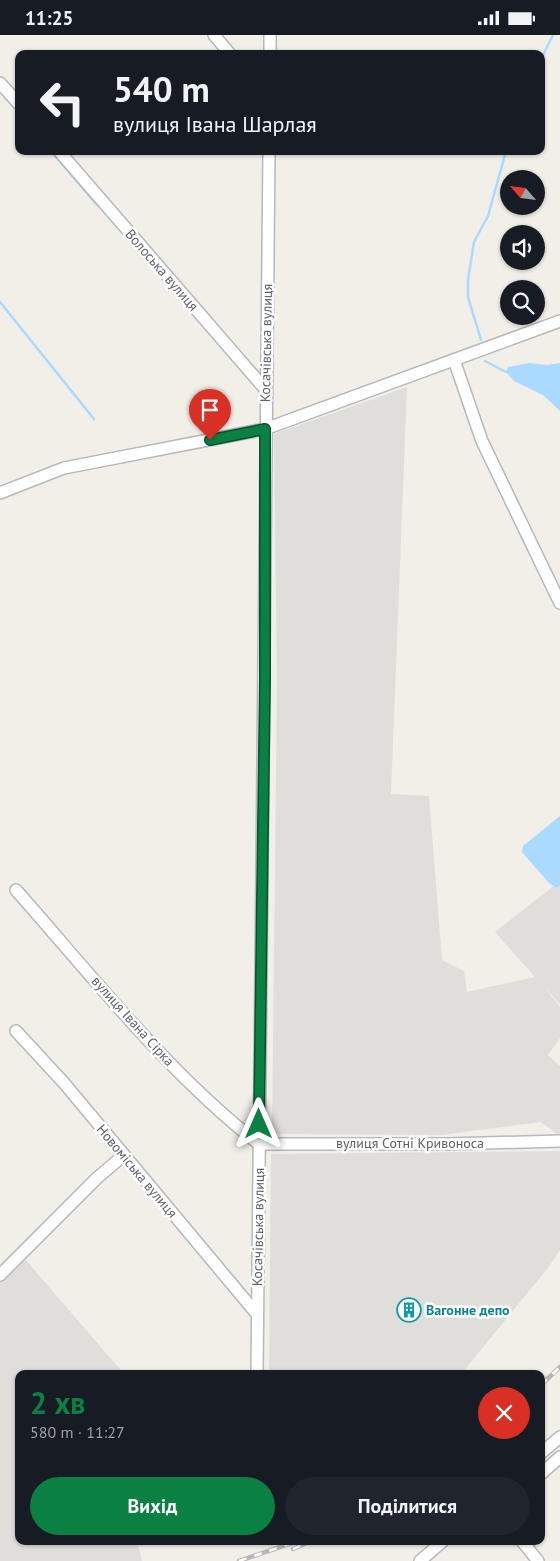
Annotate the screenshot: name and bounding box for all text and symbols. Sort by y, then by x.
text: 11:25 [25,6,73,30]
text: 540 m [113,66,210,112]
icon: left [30,70,95,135]
text: вулиця Івана Шарлая [113,110,317,138]
north arrow [500,170,545,215]
map controls [500,170,545,325]
street label: Волоська вулиця [122,225,202,315]
button: sound [500,225,545,270]
button: search [500,280,545,325]
street label: Косачівська вулиця [256,284,276,402]
pin [189,389,231,440]
icon: arrive [196,396,224,424]
street label: вулиця Івана Сірка [88,972,178,1070]
position arrow [232,1097,284,1149]
street label: Новоміська вулиця [93,1121,181,1221]
street label: вулиця Сотні Кривоноса [336,1134,484,1152]
street label: Косачівська вулиця [248,1168,268,1286]
building icon: Вагонне депо [396,1297,422,1323]
place label: Вагонне депо [426,1301,510,1319]
text: 2 хв [30,1383,86,1422]
button: close [478,1387,530,1439]
text: 580 m · 11:27 [30,1422,125,1442]
button: Вихід [30,1477,275,1535]
button: Поділитися [285,1477,530,1535]

